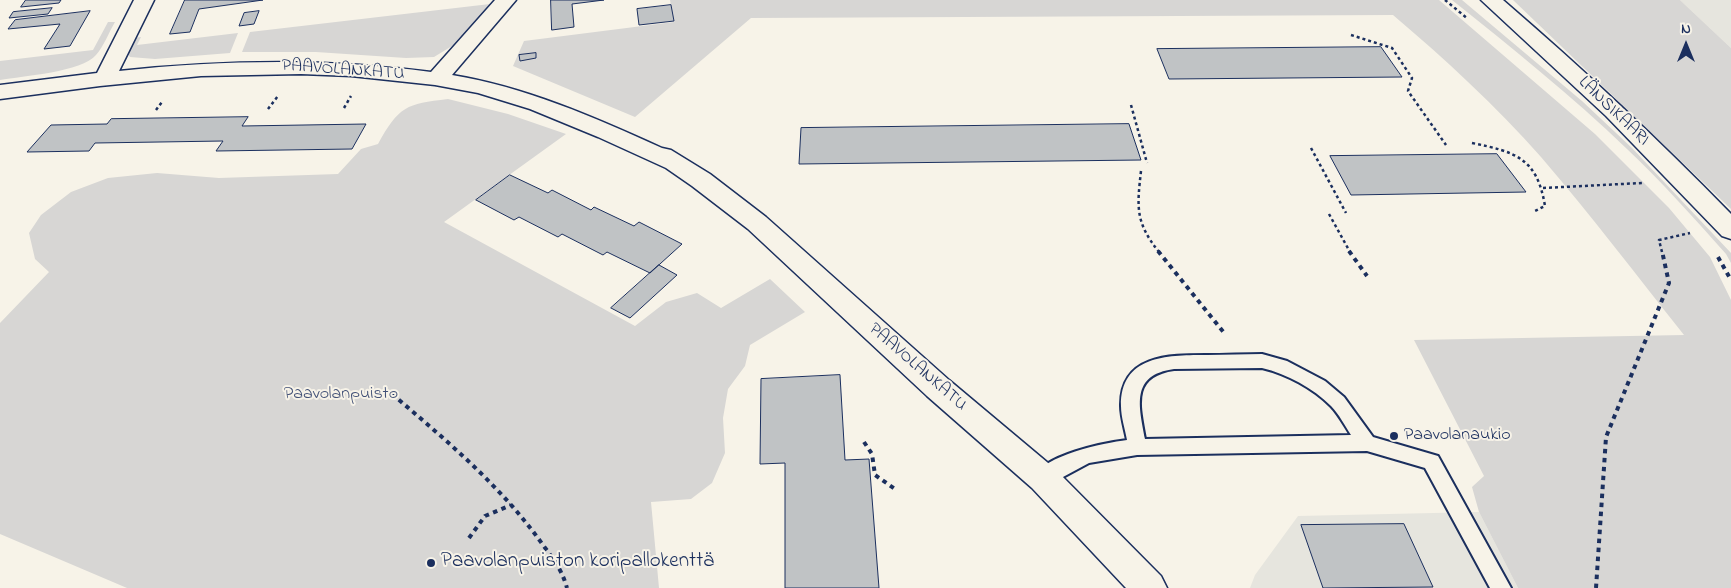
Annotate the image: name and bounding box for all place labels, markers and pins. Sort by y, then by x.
place label: Paavolanaukio [1404,425,1511,447]
marker: Paavolanaukio [1388,430,1400,442]
place label: Paavolanpuiston koripallokenttä [441,550,714,576]
marker: Paavolanpuiston koripallokenttä [425,557,437,569]

